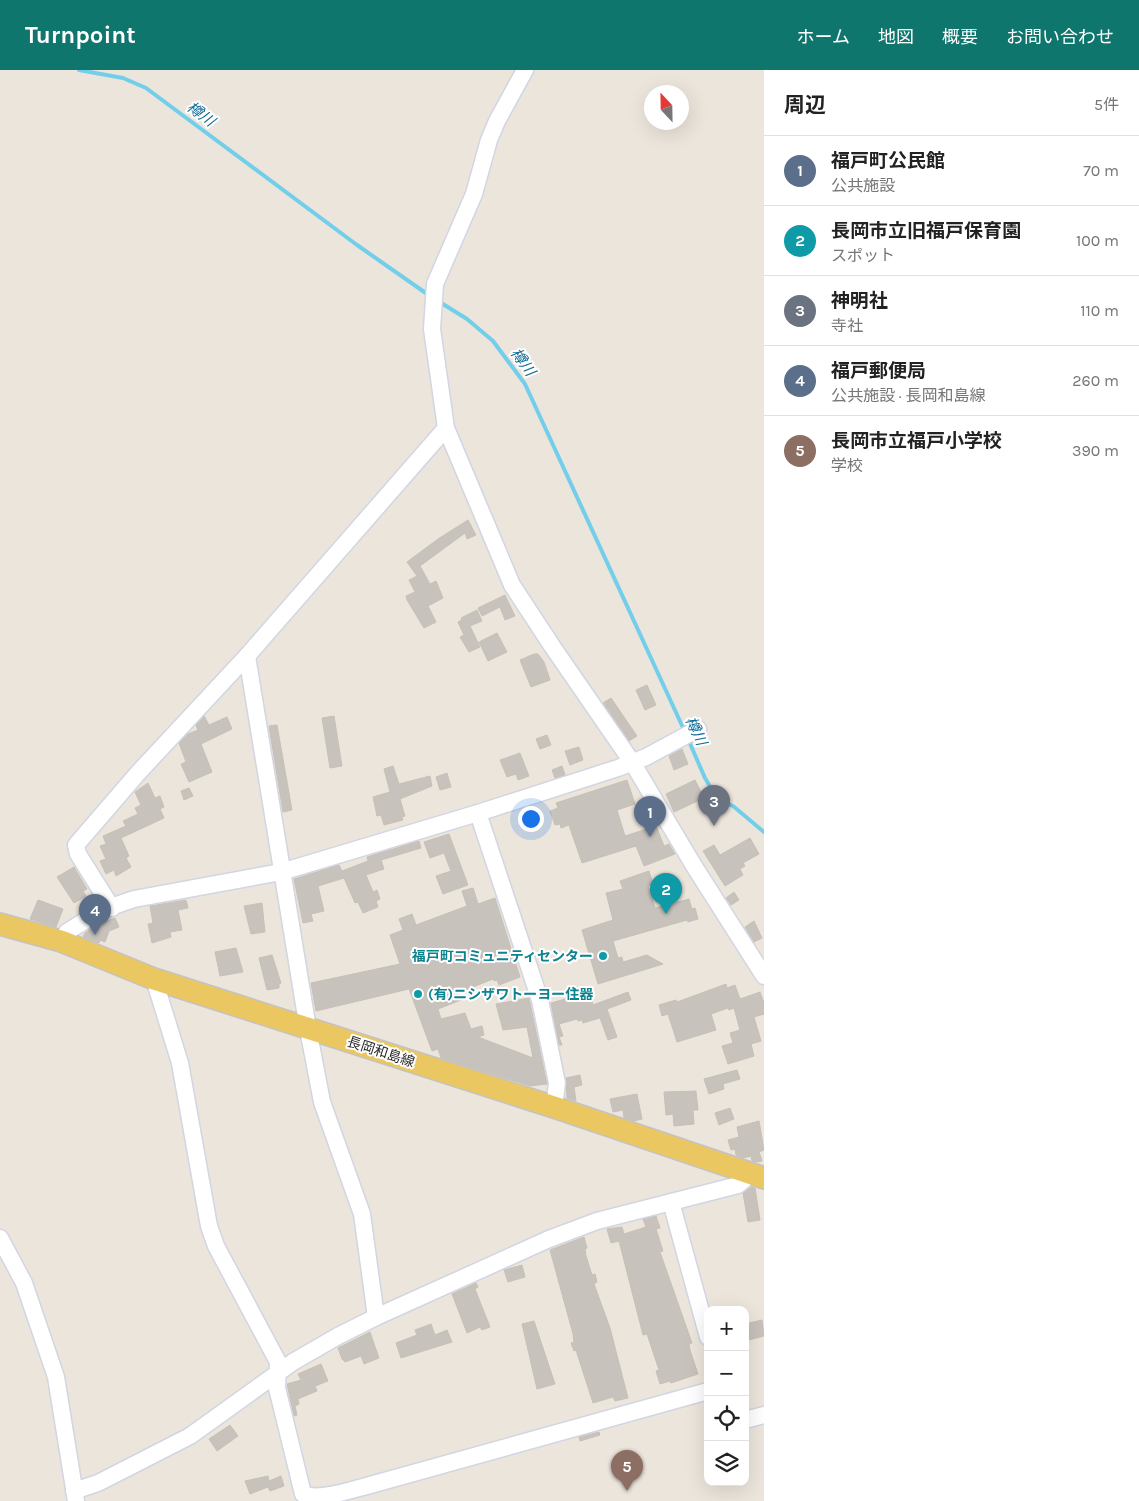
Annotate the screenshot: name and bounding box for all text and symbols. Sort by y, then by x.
text: Turnpoint [25,21,136,49]
text: ホーム [797,26,850,48]
text: 地図 [878,26,914,48]
text: 概要 [942,26,978,48]
text: お問い合わせ [1006,26,1114,48]
north arrow [644,85,689,130]
text: 周辺 [784,93,826,117]
text: 5件 [1094,95,1119,114]
water label: 樽川 [184,98,220,131]
text: 福戸町公民館 [831,150,945,172]
text: 1 [797,161,803,180]
text: 70 m [1083,161,1119,180]
text: 公共施設 [831,176,895,195]
text: 長岡市立旧福戸保育園 [831,220,1021,242]
text: 2 [795,231,805,250]
text: 100 m [1076,231,1119,250]
text: スポット [831,246,895,265]
text: 神明社 [831,290,888,312]
text: 3 [795,301,805,320]
text: 110 m [1080,301,1119,320]
text: 寺社 [831,316,863,335]
water label: 樽川 [507,345,540,381]
text: 福戸郵便局 [831,360,926,382]
text: 4 [795,371,805,390]
text: 260 m [1072,371,1119,390]
text: 公共施設 · 長岡和島線 [831,386,985,405]
text: 長岡市立福戸小学校 [831,430,1002,452]
text: 5 [795,441,805,460]
text: 390 m [1072,441,1119,460]
text: 学校 [831,456,863,475]
water label: 樽川 [682,714,711,750]
pin: 3 [698,785,730,826]
pin: 1 [634,796,666,837]
your location [518,806,544,832]
pin: 2 [650,873,682,914]
pin: 4 [79,894,111,935]
place label: 福戸町コミュニティセンター [412,948,593,965]
marker: 福戸町コミュニティセンター [597,950,609,962]
place label: (有)ニシザワトーヨー住器 [428,986,594,1003]
marker: (有)ニシザワトーヨー住器 [412,988,424,1000]
street label: 長岡和島線 [345,1033,417,1071]
map controls [704,1306,749,1486]
button: + [704,1306,749,1351]
button: − [704,1351,749,1396]
button: locate [704,1396,749,1441]
button: layers [704,1441,749,1486]
pin: 5 [611,1450,643,1491]

